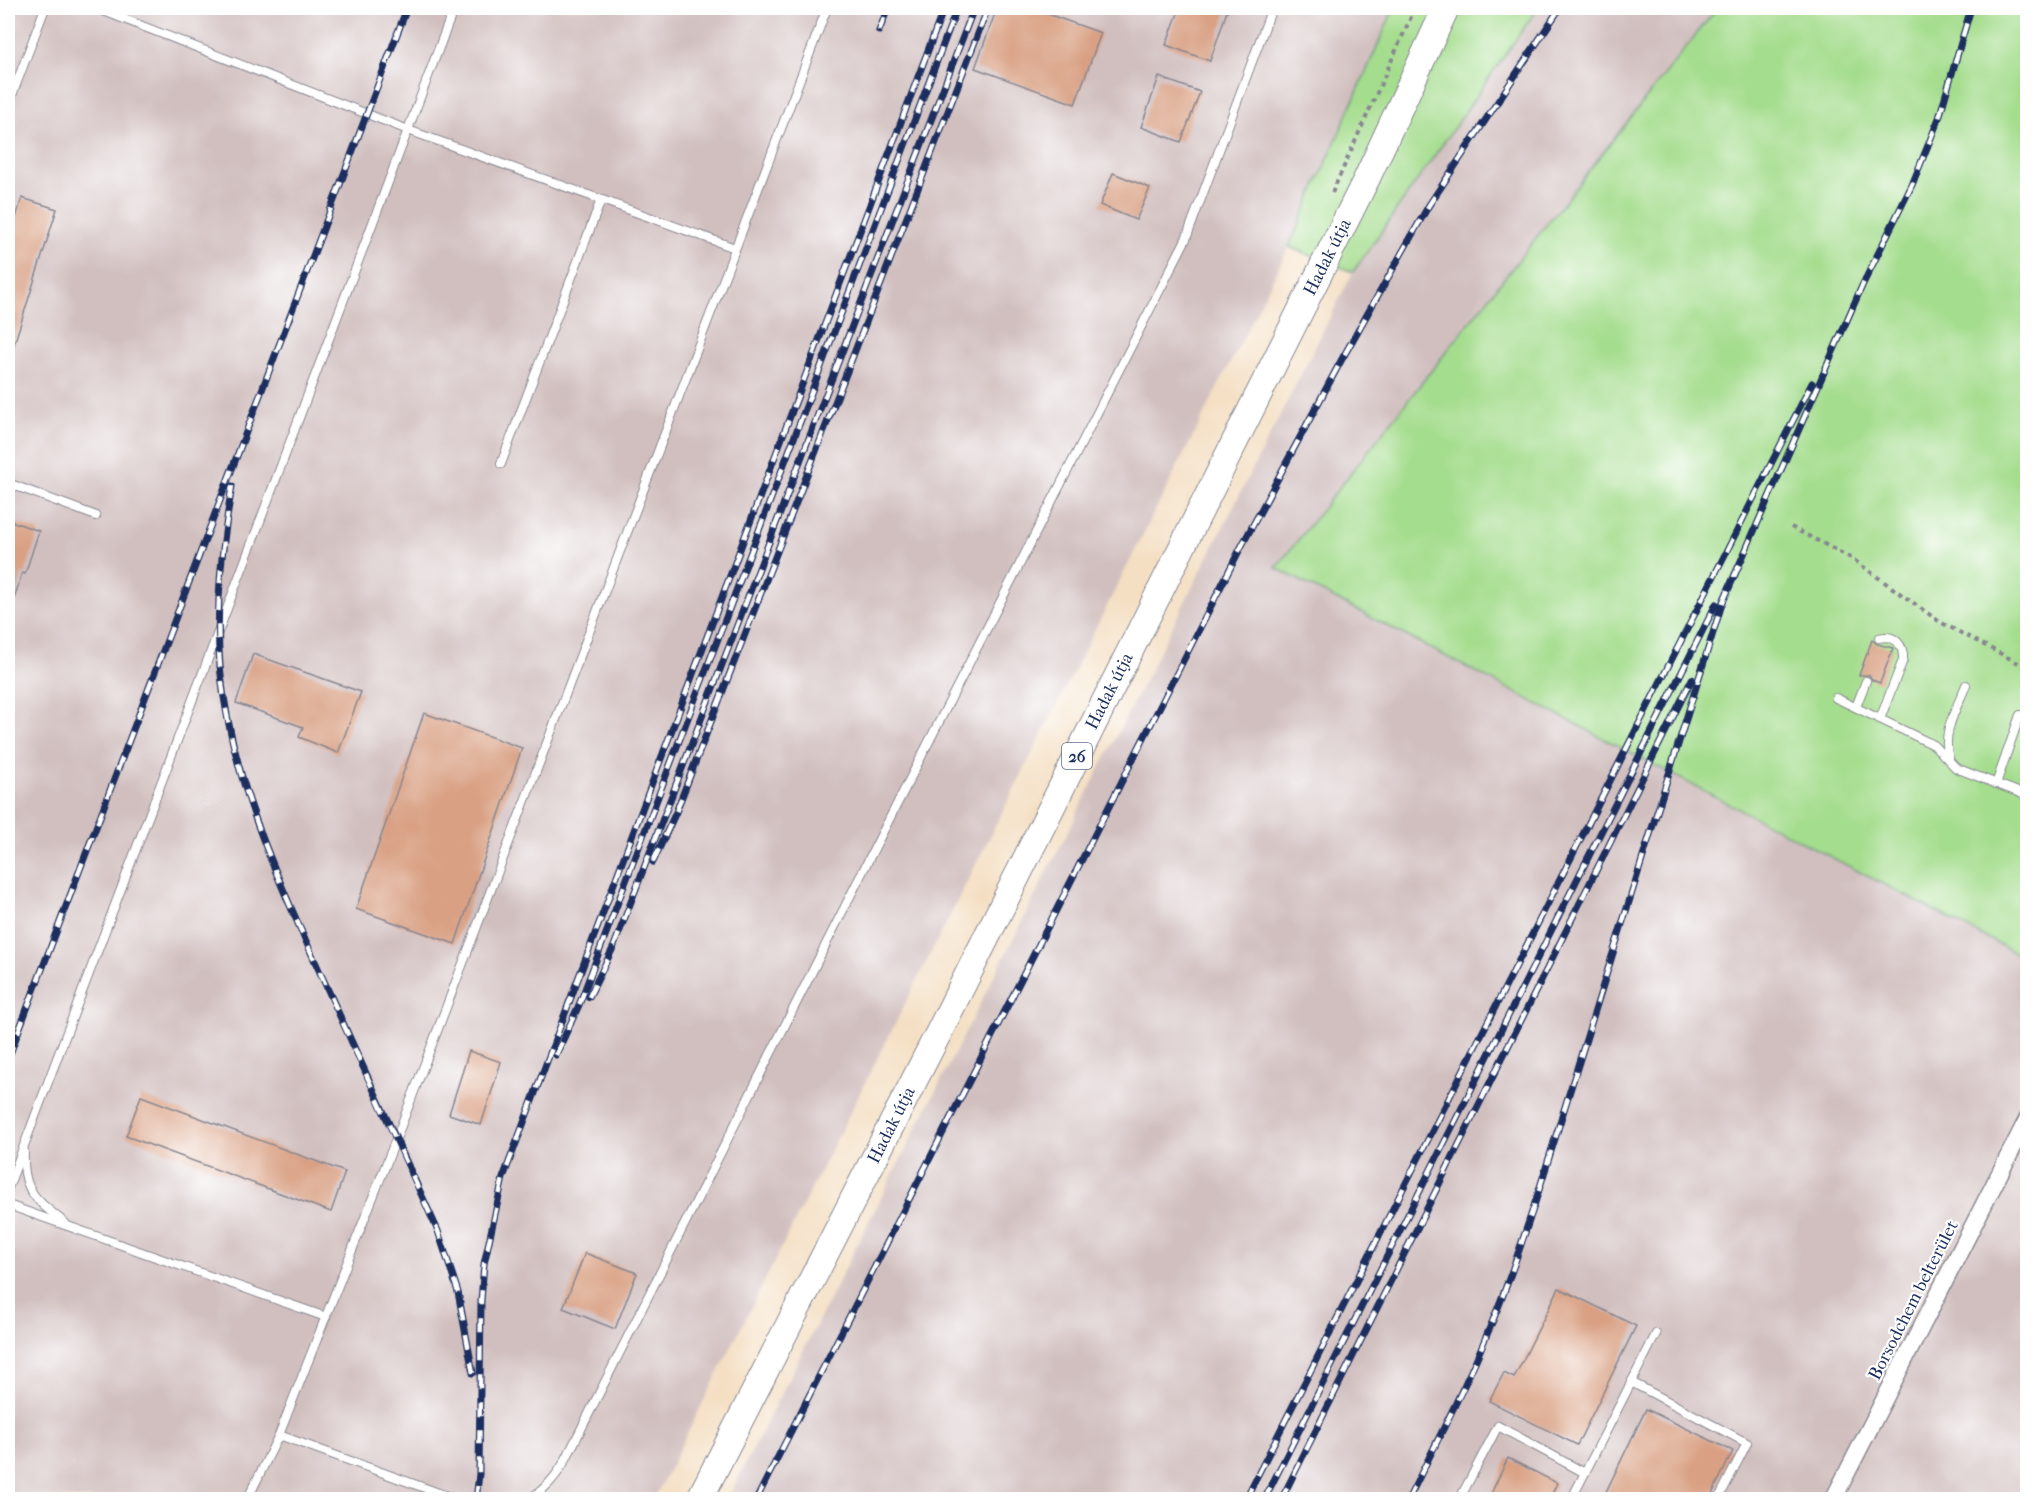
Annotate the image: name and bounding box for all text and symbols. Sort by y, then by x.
street label: Hadak útja [1299,215,1356,299]
street label: Hadak útja [1081,649,1138,733]
road number: 26 [1062,743,1092,769]
street label: Hadak útja [863,1083,920,1167]
street label: Borsodchem belterület [1864,1217,1963,1383]

